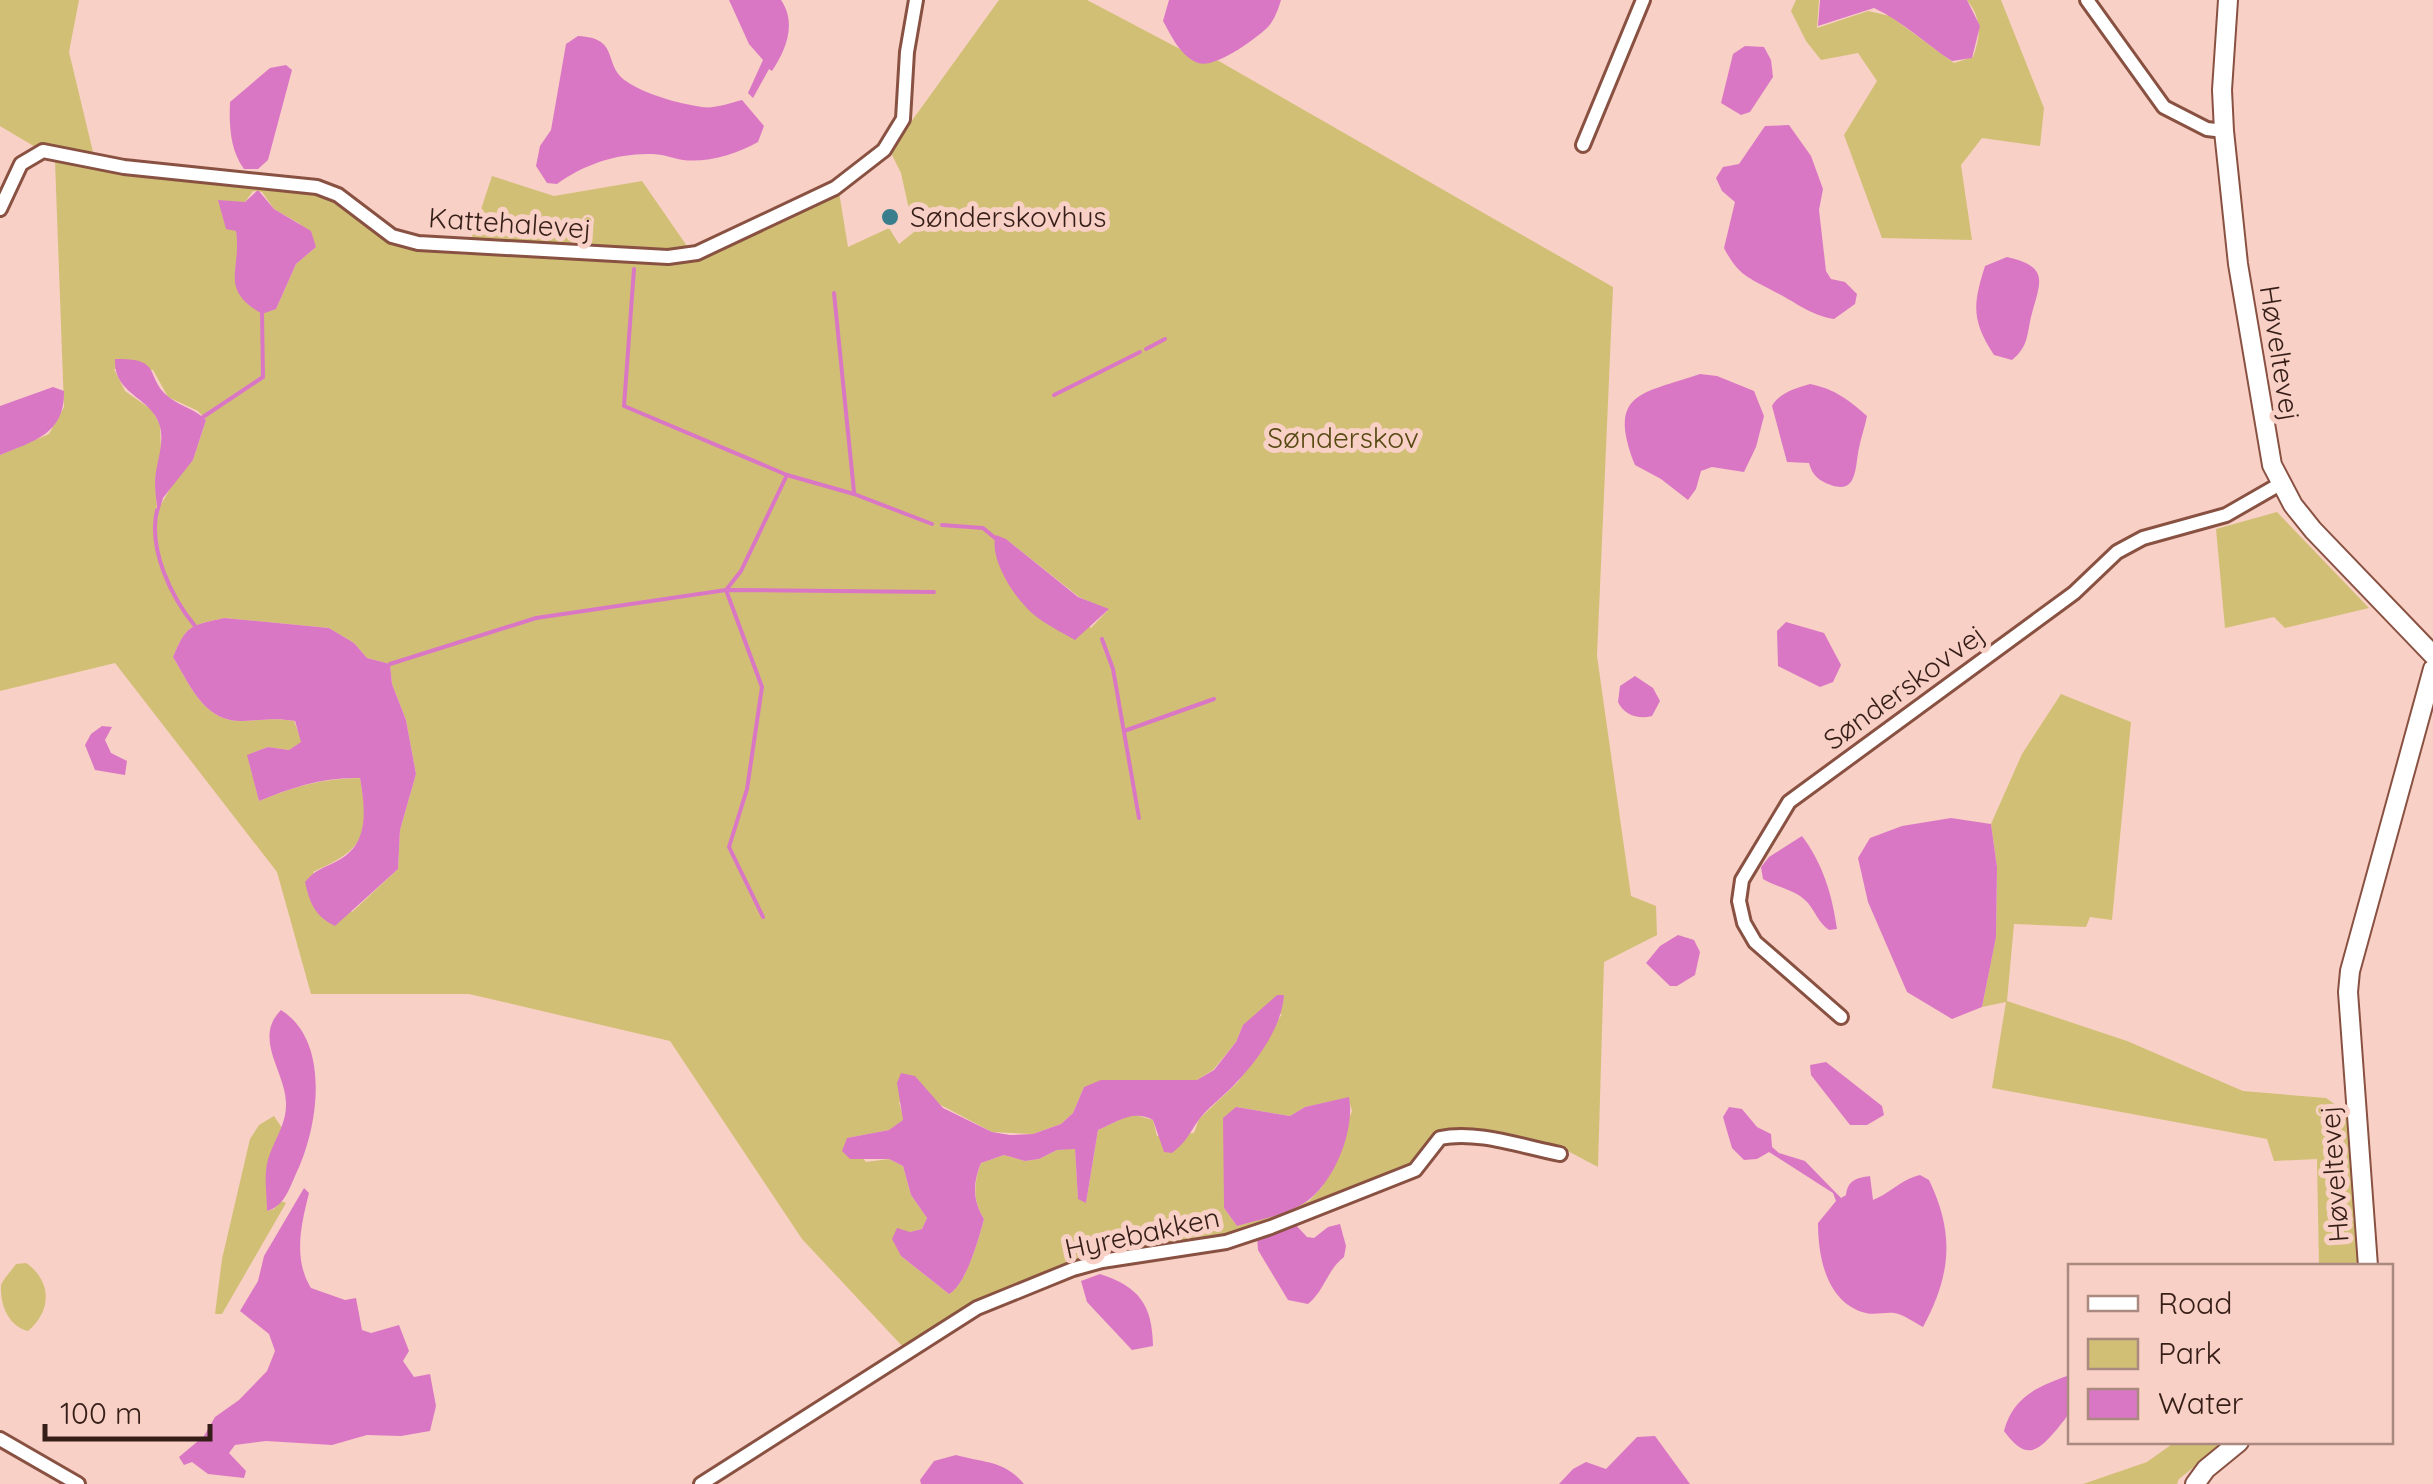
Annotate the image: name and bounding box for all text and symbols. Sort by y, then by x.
street label: Kattehalevej [427,199,593,246]
place label: Sønderskovhus [910,199,1106,234]
marker: Sønderskovhus [879,206,901,228]
street label: Høveltevej [2253,283,2308,423]
park label: Sønderskov [1267,420,1419,455]
street label: Sønderskovvej [1816,616,1991,757]
street label: Høveltevej [2311,1105,2356,1244]
street label: Hyrebakken [1061,1199,1222,1266]
legend [2068,1264,2393,1444]
text: Road [2158,1284,2232,1322]
text: Park [2158,1334,2222,1372]
scale bar [45,1379,210,1441]
text: Water [2158,1384,2244,1422]
text: 100 m [60,1394,142,1432]

